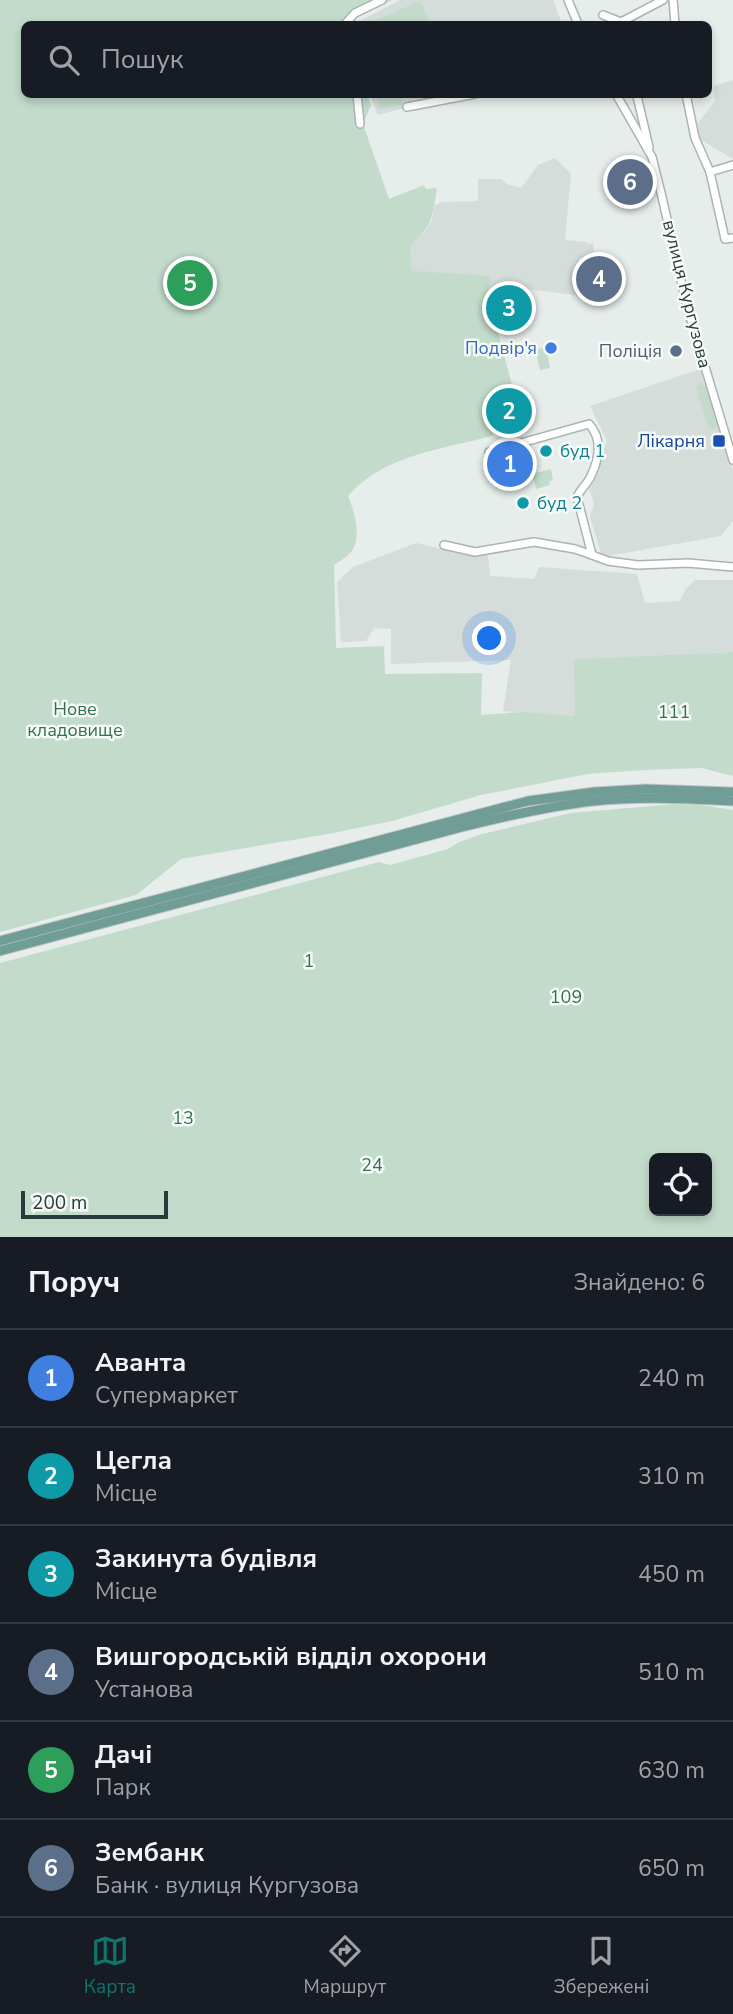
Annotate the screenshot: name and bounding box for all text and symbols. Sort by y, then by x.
search box [21,21,712,98]
icon: search [45,41,83,79]
text: Пошук [101,42,183,77]
pin: 6 [607,156,653,208]
street label: вулиця Кургузова [657,217,717,371]
pin: 4 [576,253,622,305]
pin: 5 [167,257,213,309]
pin: 3 [486,282,532,334]
place label: Подвір'я [465,336,537,360]
place label: Поліція [599,339,662,363]
marker: Подвір'я [543,340,559,356]
marker: Поліція [668,343,684,359]
pin: 2 [486,385,532,437]
place label: Лікарня [637,429,705,453]
marker: Лікарня [711,433,727,449]
pin: 1 [487,438,533,490]
place label: буд 1 [560,439,605,463]
marker: буд 1 [538,443,554,459]
place label: буд 2 [537,491,582,515]
marker: буд 2 [515,495,531,511]
your location [472,621,506,655]
park label: Нове кладовище [27,697,123,742]
park label: 111 [658,700,690,724]
park label: 1 [304,949,314,973]
park label: 109 [550,985,582,1009]
park label: 13 [172,1106,194,1130]
park label: 24 [361,1153,383,1177]
map controls [649,1153,712,1216]
button: locate [649,1153,712,1216]
scale bar [21,1188,168,1220]
text: 200 m [32,1190,87,1216]
text: Поруч [28,1262,120,1303]
text: Знайдено: 6 [573,1267,705,1298]
text: Аванта [95,1345,186,1380]
text: 1 [44,1363,58,1394]
text: 240 m [638,1363,705,1394]
text: Супермаркет [95,1380,238,1411]
text: Цегла [95,1443,172,1478]
text: 2 [44,1461,58,1492]
text: 310 m [638,1461,705,1492]
text: Місце [95,1478,157,1509]
text: Закинута будівля [95,1541,317,1576]
text: 3 [44,1559,58,1590]
text: 450 m [638,1559,705,1590]
text: Місце [95,1576,157,1607]
text: Вишгородській відділ охорони [95,1639,487,1674]
text: 4 [44,1657,58,1688]
text: 510 m [638,1657,705,1688]
text: Установа [95,1674,193,1705]
text: Дачі [95,1737,152,1772]
text: 5 [44,1755,58,1786]
text: 630 m [638,1755,705,1786]
text: Парк [95,1772,151,1803]
text: Зембанк [95,1835,204,1870]
text: 6 [44,1853,58,1884]
text: 650 m [638,1853,705,1884]
text: Банк · вулиця Кургузова [95,1870,359,1901]
tab: Карта [84,1932,136,2000]
tab: Маршрут [304,1932,386,2000]
tab: Збережені [554,1932,649,2000]

